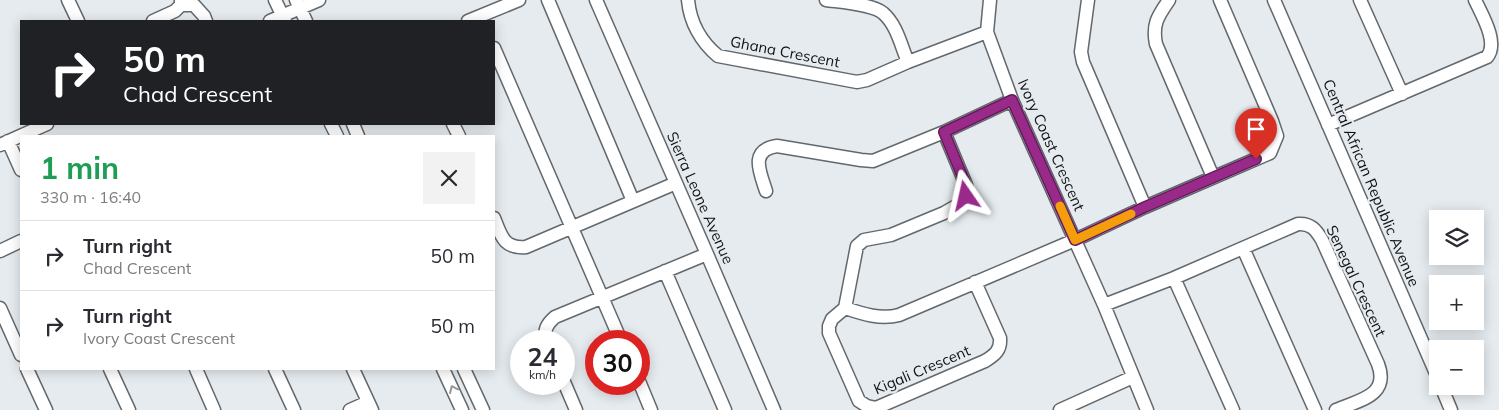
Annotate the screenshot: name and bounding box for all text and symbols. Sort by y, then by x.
street label: Ghana Crescent [729,32,841,71]
text: 50 m [123,37,206,81]
icon: right [40,40,105,105]
street label: Ivory Coast Crescent [1014,76,1089,214]
street label: Central African Republic Avenue [1319,76,1424,289]
text: Chad Crescent [123,80,272,108]
pin [1235,108,1277,159]
icon: arrive [1242,115,1270,143]
street label: Sierra Leone Avenue [663,129,738,267]
text: 1 min [40,149,119,187]
button: close [423,152,475,204]
position arrow [939,169,991,221]
text: 330 m · 16:40 [40,187,141,207]
map controls [1429,210,1484,395]
button: layers [1429,210,1484,265]
street label: Senegal Crescent [1322,222,1391,339]
text: Turn right [83,234,172,258]
icon: right [40,242,68,270]
text: 50 m [431,244,475,268]
text: Chad Crescent [83,258,191,278]
button: + [1429,275,1484,330]
text: Turn right [83,304,172,328]
icon: right [40,312,68,340]
text: 50 m [431,314,475,338]
text: Ivory Coast Crescent [83,328,235,348]
speed limit sign: 30 [585,330,650,395]
button: − [1429,340,1484,395]
text: 24 [527,341,558,372]
street label: Kigali Crescent [871,341,973,398]
text: km/h [529,367,556,382]
one-way arrow [448,385,459,394]

